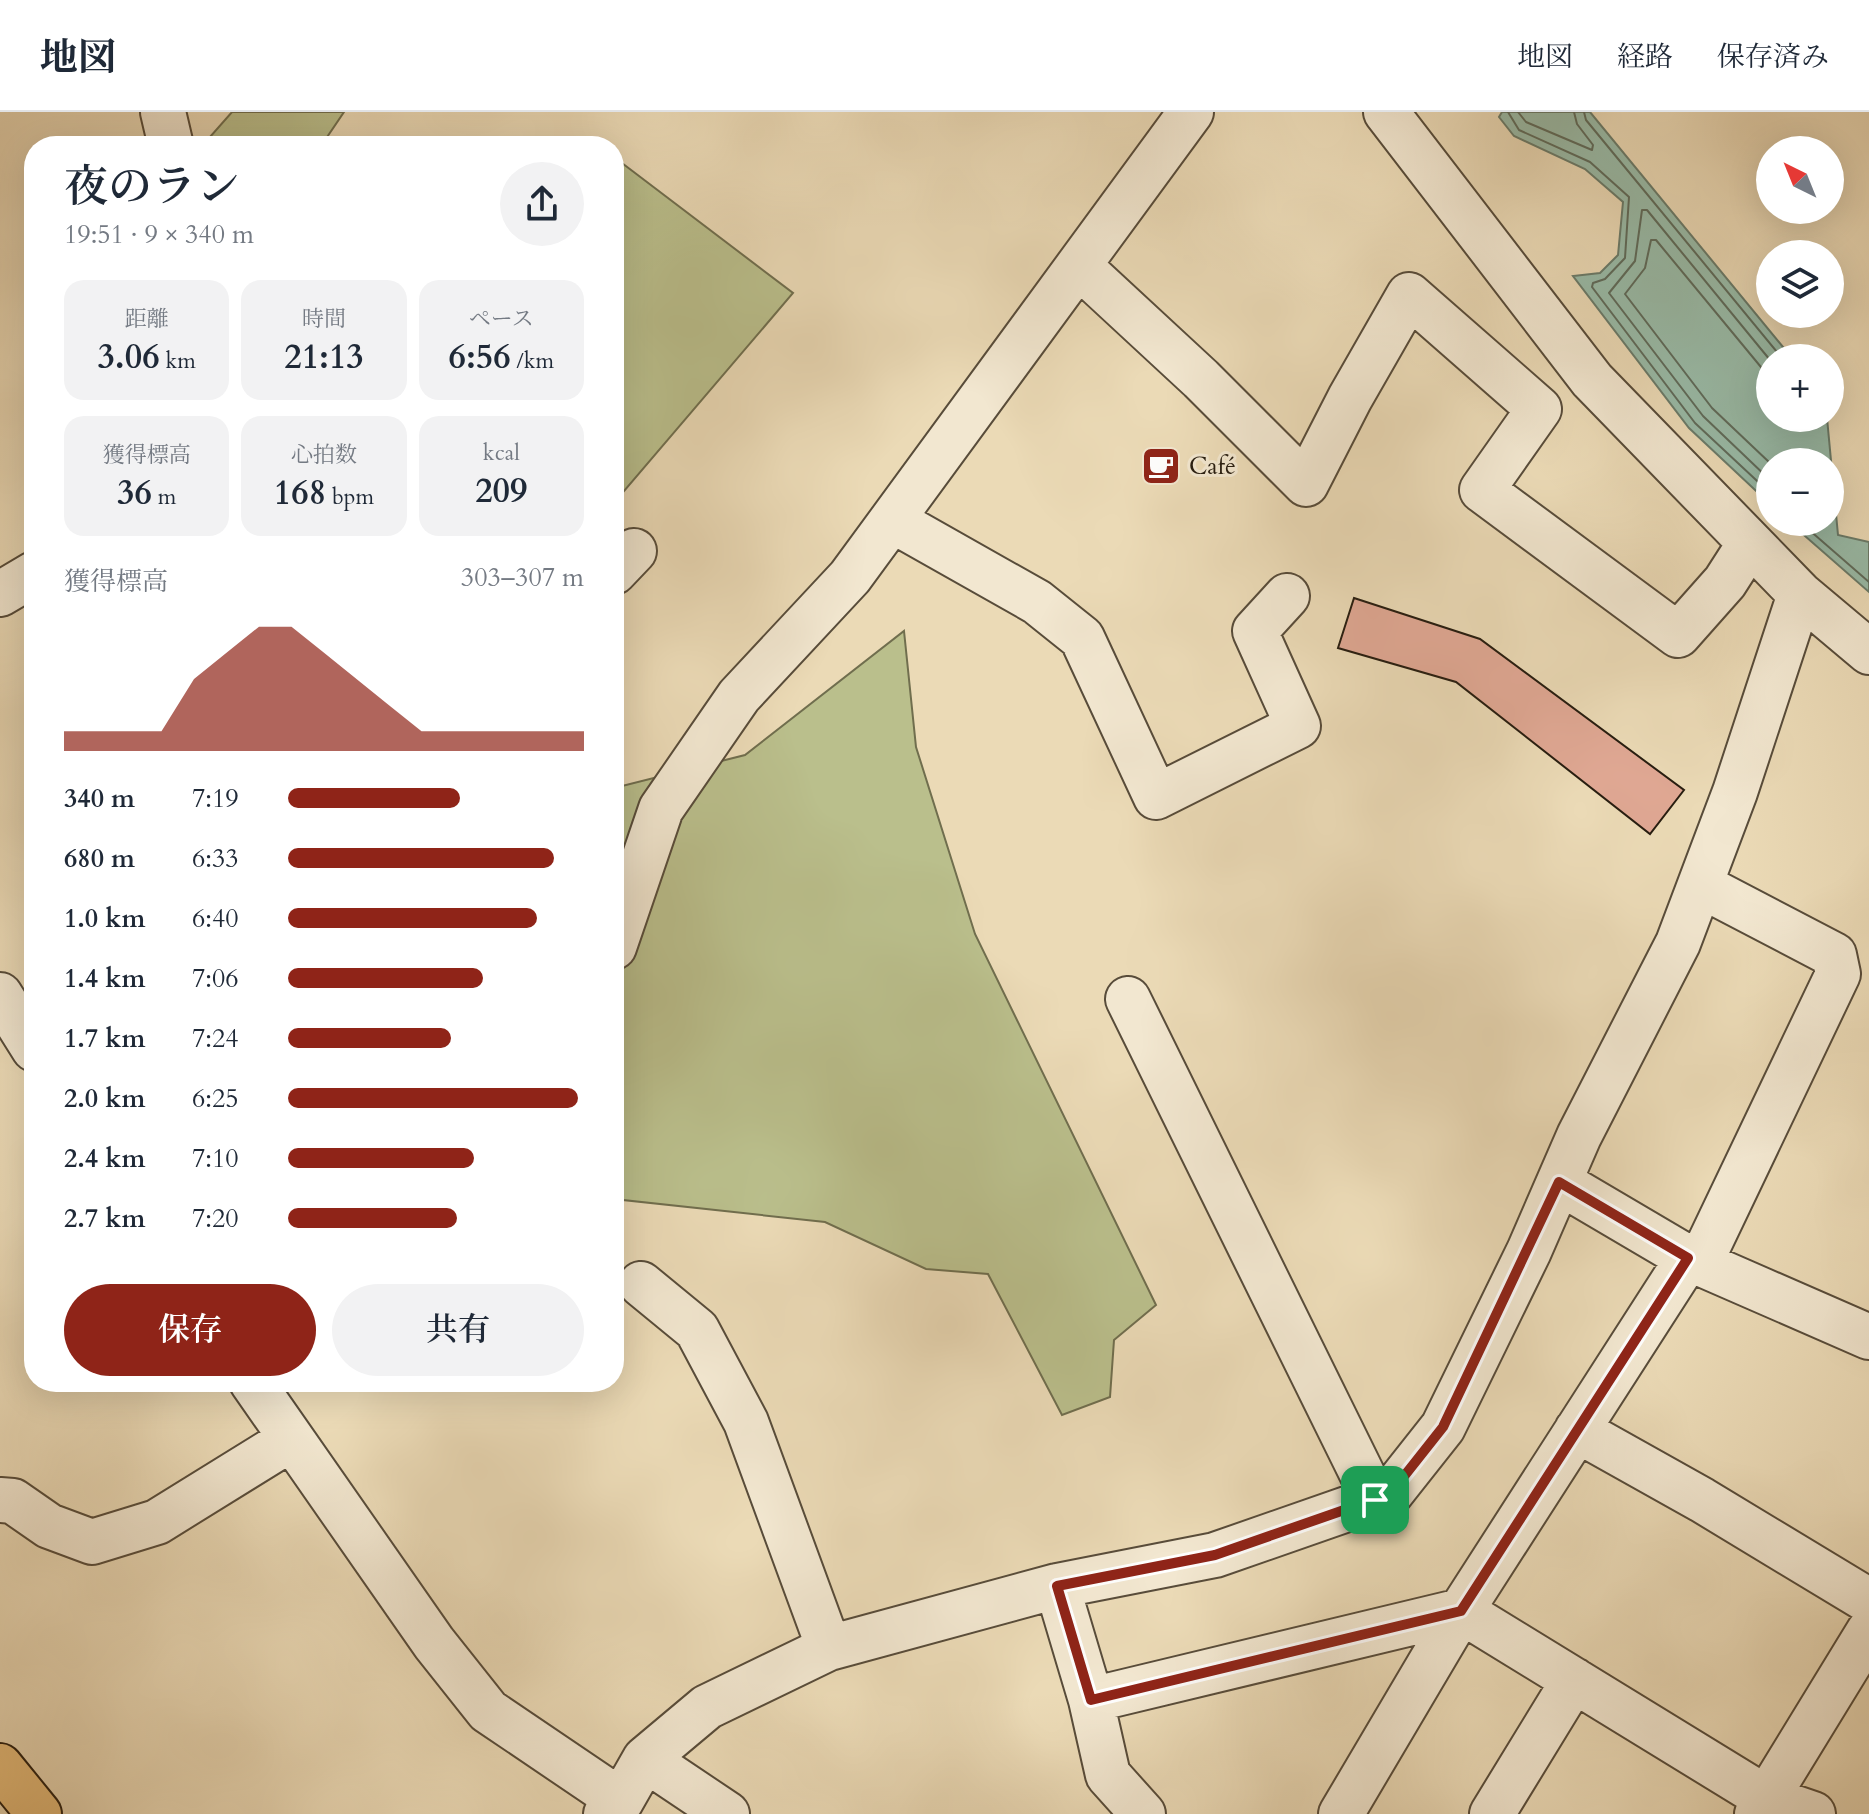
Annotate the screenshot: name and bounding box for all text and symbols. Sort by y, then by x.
text: 地図 [40,32,116,84]
text: 地図 [1517,38,1573,76]
text: 経路 [1617,38,1673,76]
text: 保存済み [1717,38,1829,76]
north arrow [1756,136,1844,224]
map controls [1756,136,1844,536]
text: 夜のラン [64,157,240,217]
button: share [500,162,584,246]
text: 19:51 · 9 × 340 m [64,217,254,252]
button: layers [1756,240,1844,328]
text: 距離 [125,304,169,334]
text: 時間 [302,304,346,334]
text: ペース [469,304,534,334]
text: 3.06 [97,334,160,380]
text: 21:13 [284,334,364,380]
text: 6:56 [449,334,511,380]
button: + [1756,344,1844,432]
text: km [160,346,196,376]
text: /km [511,346,554,376]
text: kcal [483,438,520,468]
text: 獲得標高 [103,440,191,470]
text: 心拍数 [291,440,357,470]
cafe icon: Café [1140,445,1182,487]
button: − [1756,448,1844,536]
place label: Café [1189,450,1236,483]
text: 209 [475,468,527,514]
text: 36 [117,470,152,516]
text: 168 [274,470,326,516]
text: m [152,482,176,512]
text: bpm [326,482,374,512]
text: 303–307 m [461,560,584,595]
text: 獲得標高 [64,564,168,599]
text: 340 m [64,781,135,816]
text: 7:19 [192,781,239,816]
text: 680 m [64,841,135,876]
text: 6:33 [192,841,239,876]
text: 1.0 km [64,901,145,936]
text: 6:40 [192,901,239,936]
text: 1.4 km [64,961,145,996]
text: 7:06 [192,961,239,996]
text: 1.7 km [64,1021,145,1056]
text: 7:24 [192,1021,239,1056]
text: 2.0 km [64,1081,145,1116]
text: 6:25 [192,1081,239,1116]
text: 2.4 km [64,1141,145,1176]
text: 7:10 [192,1141,239,1176]
text: 2.7 km [64,1201,145,1236]
text: 7:20 [192,1201,239,1236]
button: 保存 [64,1284,316,1376]
button: 共有 [332,1284,584,1376]
pin [1341,1466,1409,1534]
icon: arrive [1353,1478,1397,1522]

